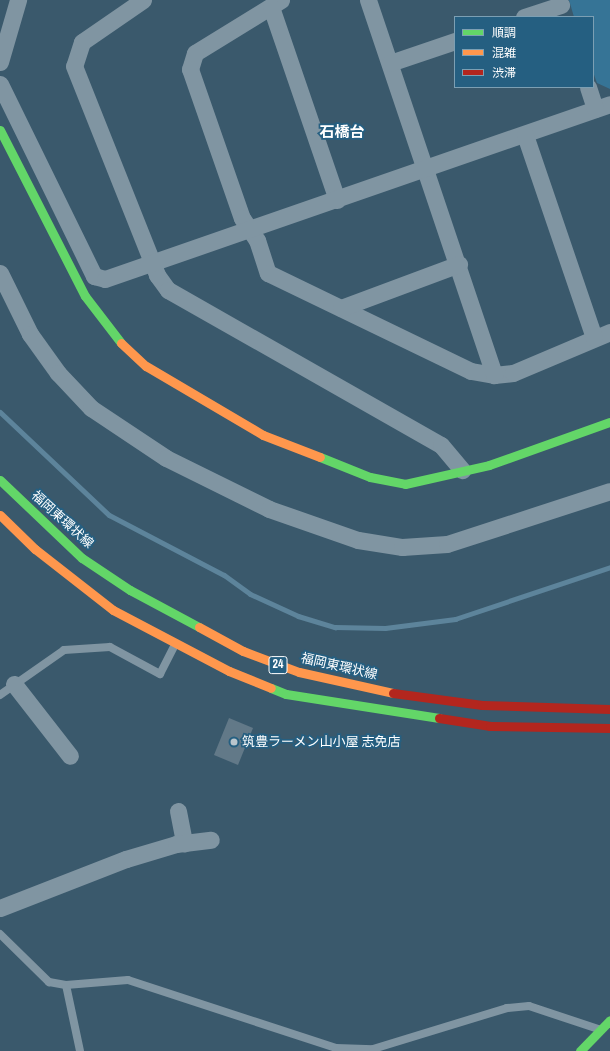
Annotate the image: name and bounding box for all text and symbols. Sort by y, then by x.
legend [454,16,594,88]
text: 順調 [492,25,516,41]
text: 混雑 [492,45,516,61]
text: 渋滞 [492,65,516,81]
district label: 石橋台 [320,123,364,141]
street label: 福岡東環状線 [28,488,96,552]
street label: 福岡東環状線 [299,651,379,683]
road number: 24 [268,655,288,675]
place label: 筑豊ラーメン山小屋 志免店 [242,734,401,750]
marker: 筑豊ラーメン山小屋 志免店 [229,737,239,747]

